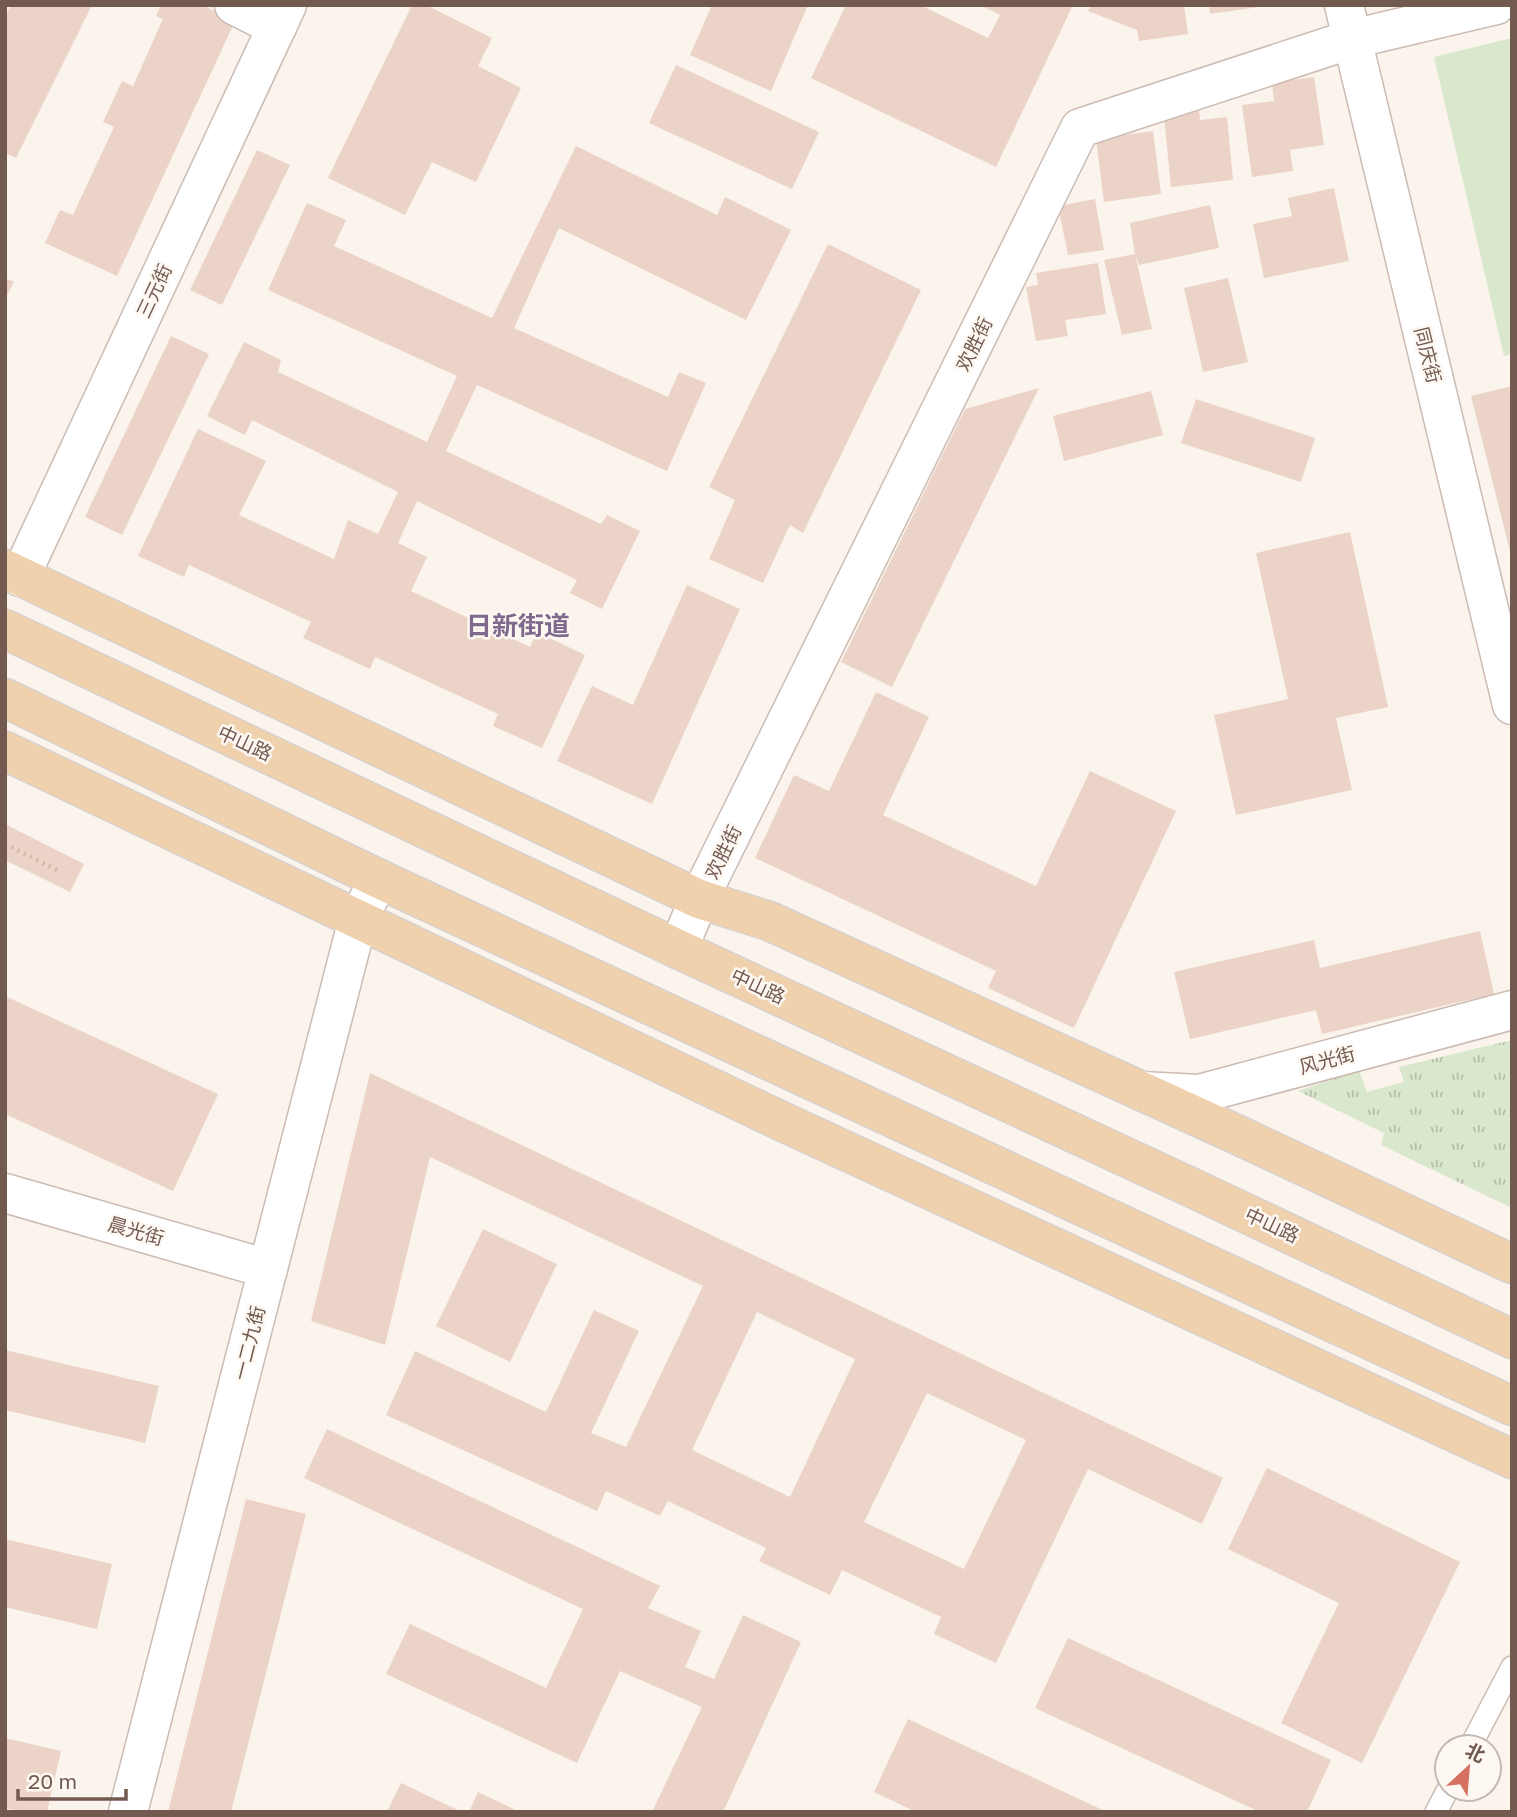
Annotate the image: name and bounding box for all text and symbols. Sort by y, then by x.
street label: 三元街 [131,260,176,321]
street label: 欢胜街 [951,313,996,374]
street label: 同庆街 [1410,324,1447,385]
district label: 日新街道 [466,610,570,641]
street label: 中山路 [215,720,276,765]
street label: 欢胜街 [700,821,745,882]
street label: 中山路 [728,963,789,1008]
street label: 风光街 [1296,1041,1357,1078]
street label: 中山路 [1242,1202,1303,1247]
street label: 晨光街 [106,1212,167,1249]
street label: 一二九街 [228,1303,269,1383]
north arrow [1433,1733,1503,1803]
text: 北 [1462,1738,1489,1767]
scale bar [18,1758,126,1802]
text: 20 m [28,1768,77,1794]

